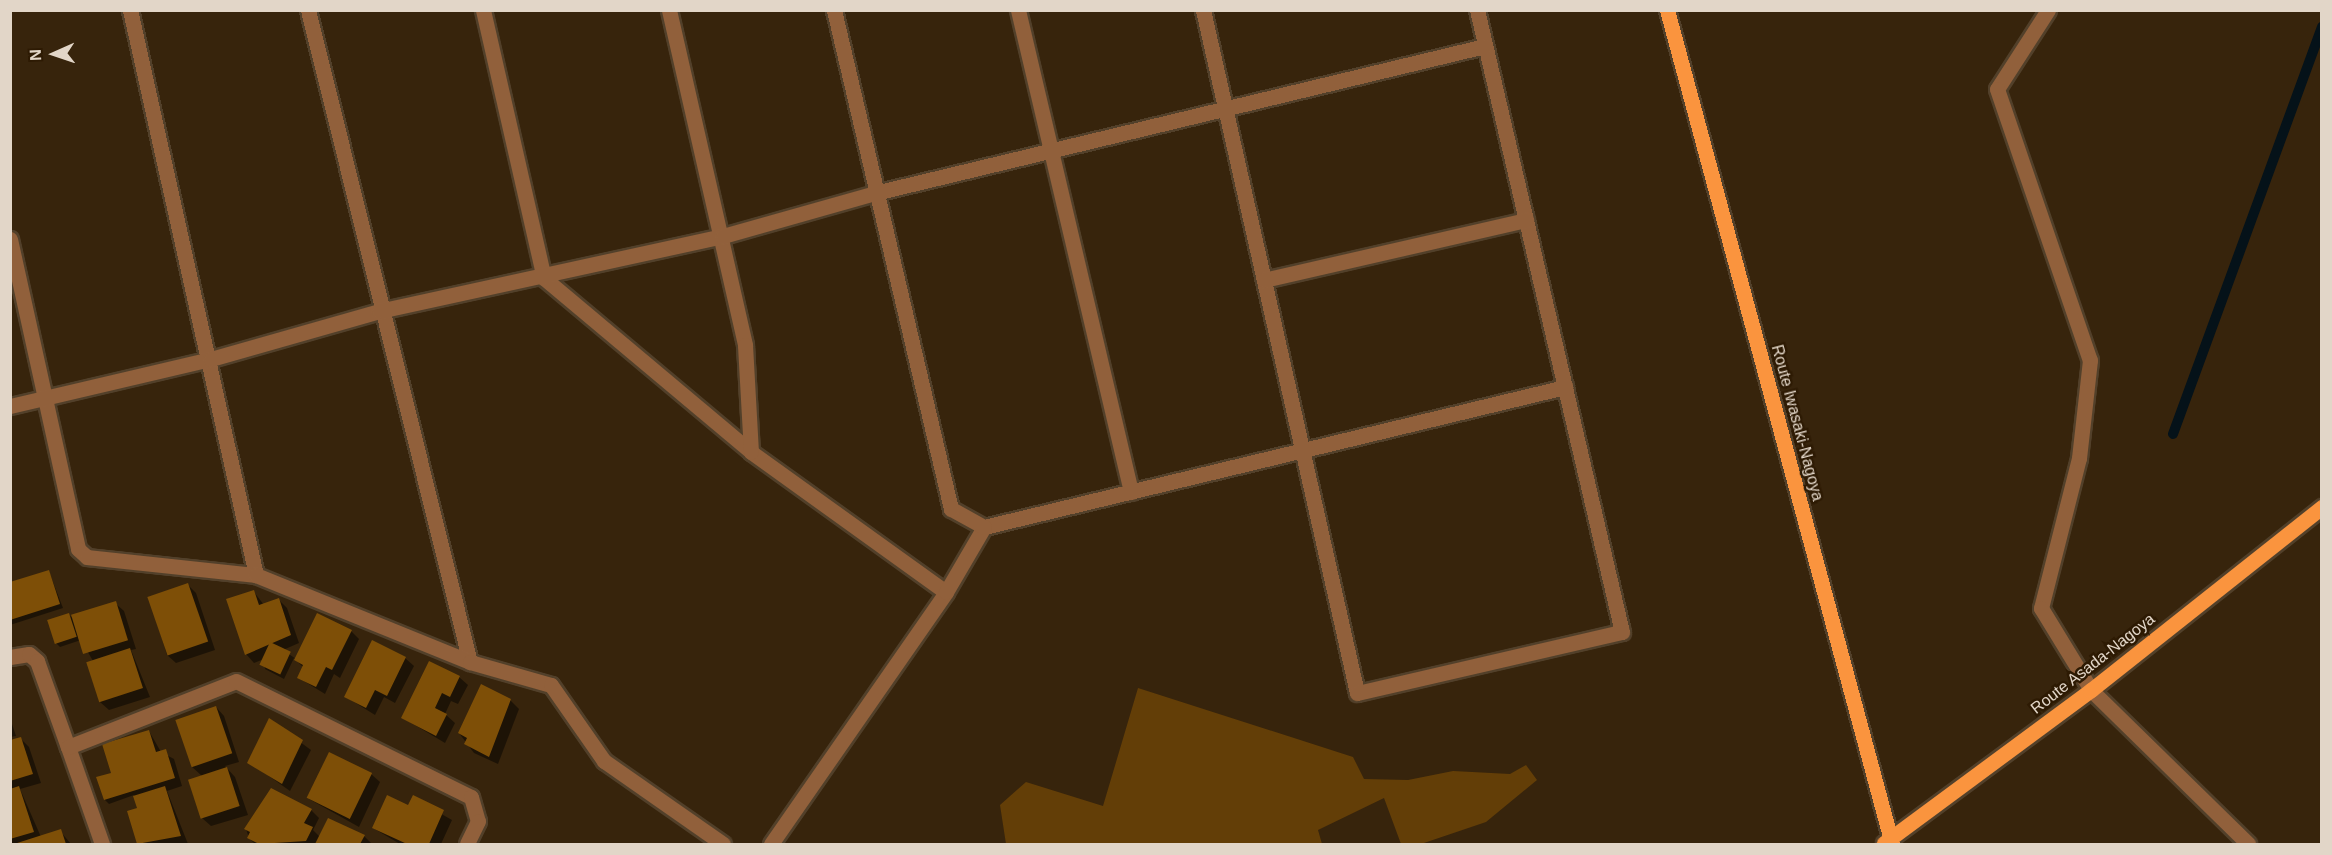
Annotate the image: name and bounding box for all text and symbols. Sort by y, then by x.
north arrow [24,24,84,84]
text: N [27,49,44,61]
street label: Route Iwasaki-Nagoya [1767,343,1827,503]
street label: Route Asada-Nagoya [2027,609,2159,719]

